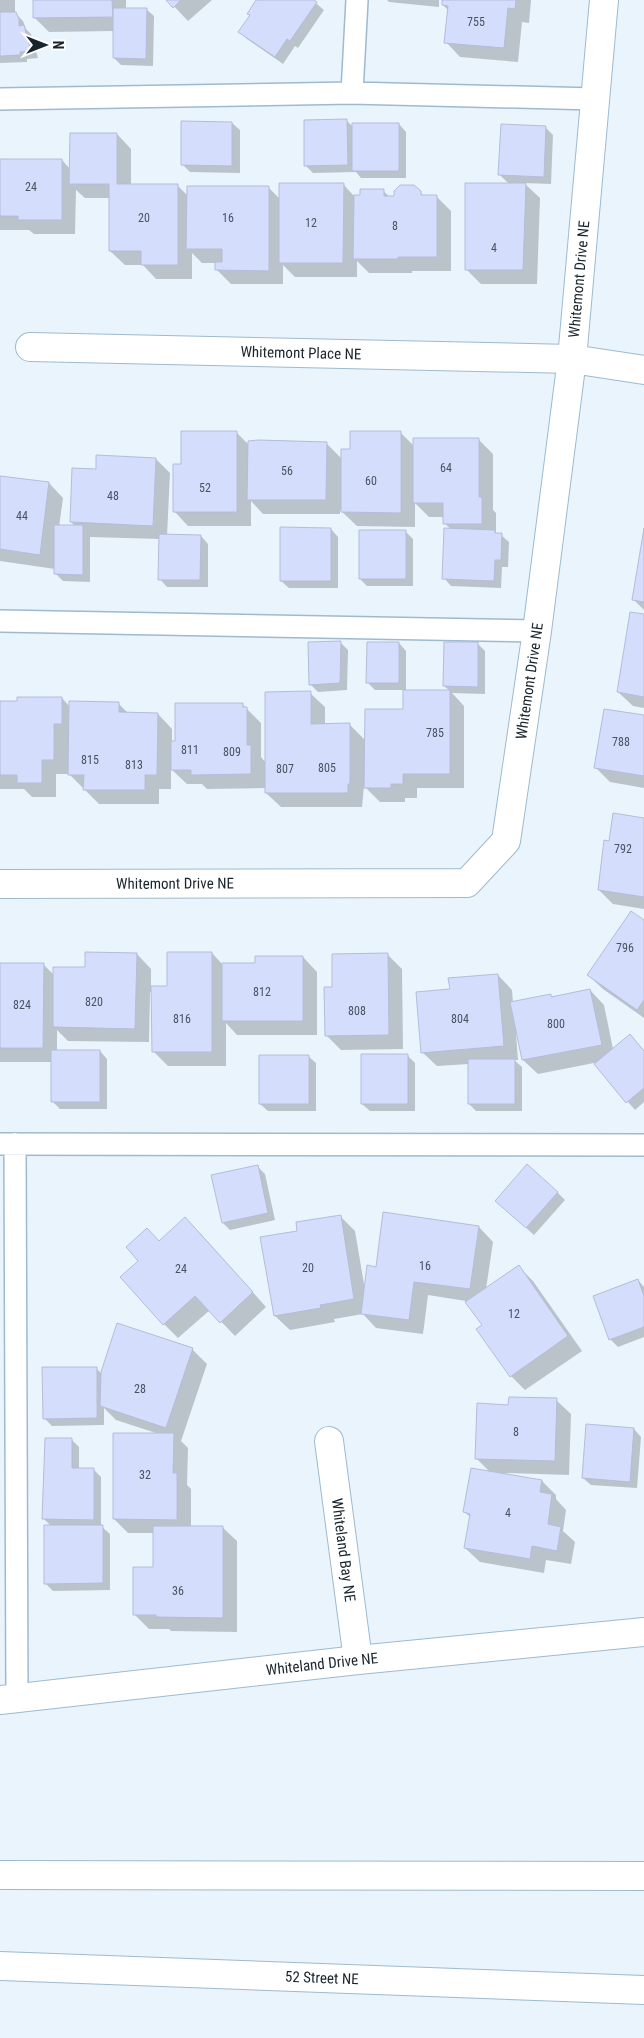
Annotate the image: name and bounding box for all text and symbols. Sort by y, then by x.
house number: 755 [467,15,485,29]
north arrow [20,20,70,70]
text: N [50,41,66,49]
house number: 24 [25,180,37,194]
house number: 20 [138,211,150,225]
house number: 16 [222,211,234,225]
house number: 12 [305,216,317,230]
house number: 8 [392,219,398,233]
street label: Whitemont Drive NE [565,220,593,339]
house number: 4 [491,241,497,255]
street label: Whitemont Place NE [240,343,362,363]
house number: 64 [440,461,452,475]
house number: 56 [281,464,293,478]
house number: 60 [365,474,377,488]
house number: 52 [199,481,211,495]
house number: 48 [107,489,119,503]
house number: 44 [16,509,28,523]
street label: Whitemont Drive NE [512,622,547,741]
house number: 785 [426,726,444,740]
house number: 788 [612,735,630,749]
house number: 811 [181,743,199,757]
house number: 809 [223,745,241,759]
house number: 815 [81,753,99,767]
house number: 813 [125,758,143,772]
house number: 805 [318,761,336,775]
house number: 807 [276,762,294,776]
house number: 792 [614,842,632,856]
street label: Whitemont Drive NE [116,874,234,893]
house number: 796 [616,941,634,955]
house number: 812 [253,985,271,999]
house number: 820 [85,995,103,1009]
house number: 824 [13,998,31,1012]
house number: 808 [348,1004,366,1018]
house number: 816 [173,1012,191,1026]
house number: 804 [451,1012,469,1026]
house number: 800 [547,1017,565,1031]
house number: 16 [419,1259,431,1273]
house number: 20 [302,1261,314,1275]
house number: 24 [175,1262,187,1276]
house number: 12 [508,1307,520,1321]
house number: 28 [134,1382,146,1396]
house number: 8 [513,1425,519,1439]
house number: 32 [139,1468,151,1482]
street label: Whiteland Bay NE [328,1497,359,1603]
house number: 4 [505,1506,511,1520]
house number: 36 [172,1584,184,1598]
street label: Whiteland Drive NE [265,1649,379,1679]
street label: 52 Street NE [285,1968,359,1988]

